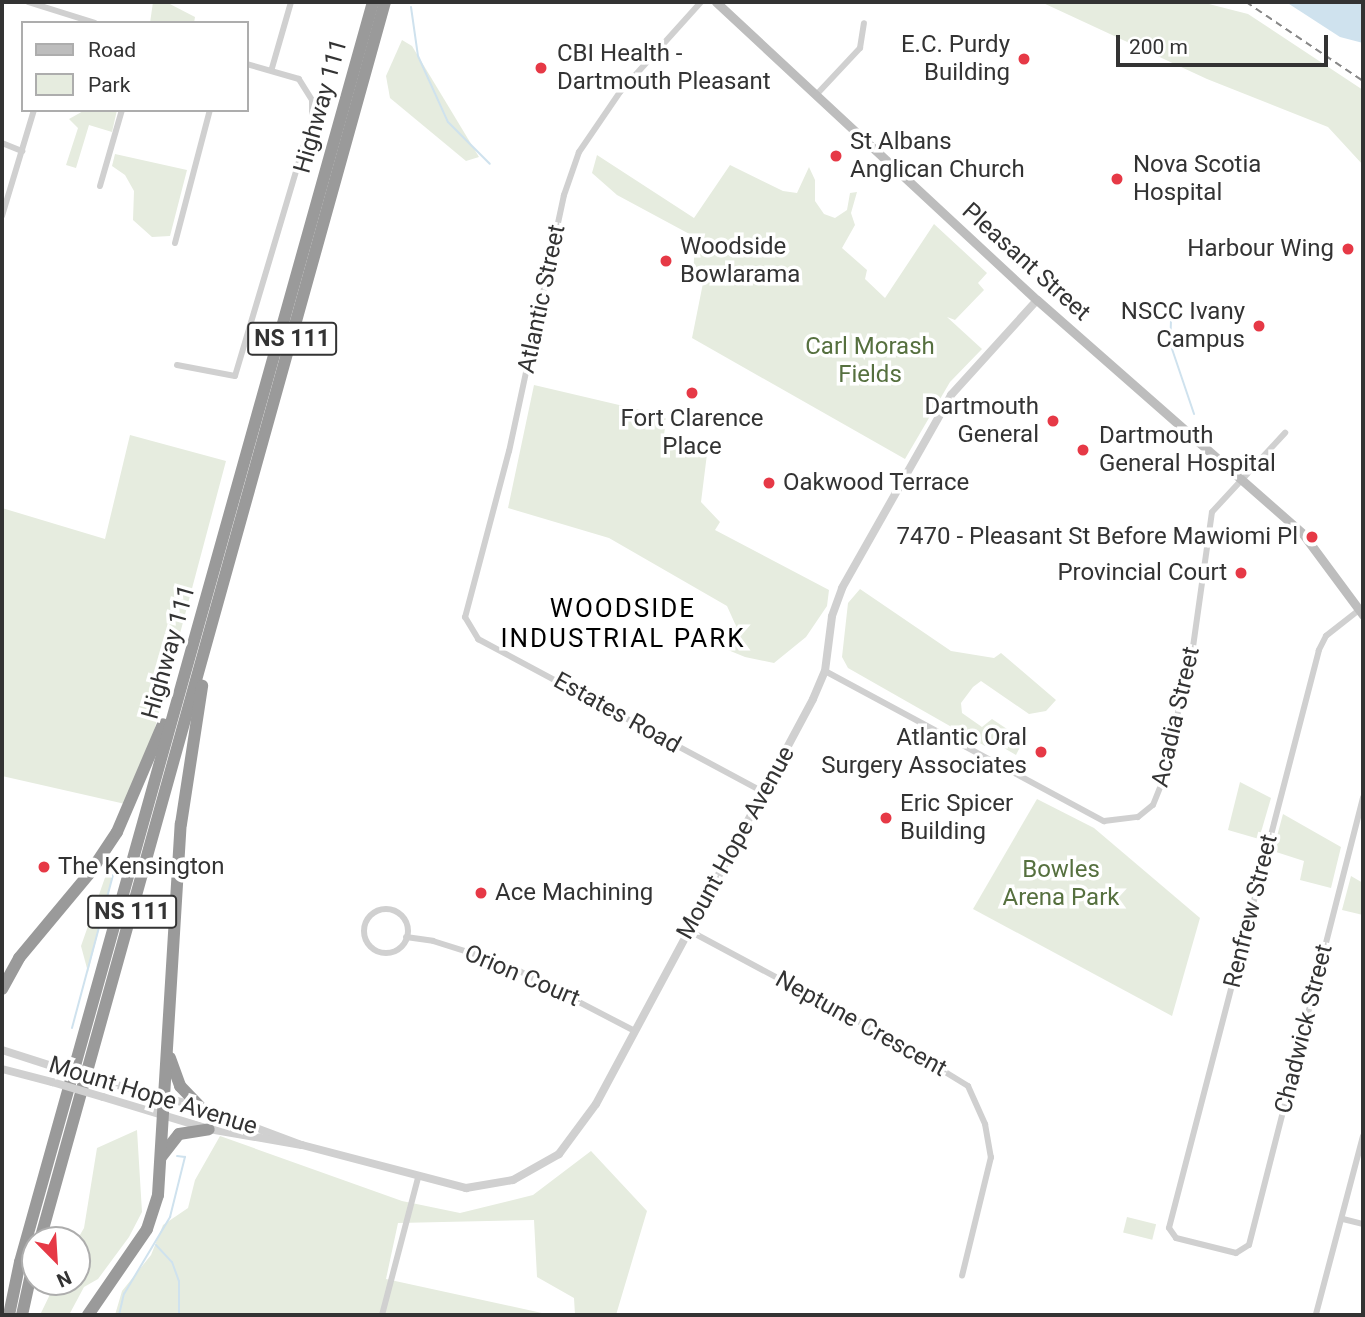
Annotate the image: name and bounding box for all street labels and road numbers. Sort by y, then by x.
street label: Highway 111 [288,36,354,176]
street label: Pleasant Street [956,197,1096,327]
street label: Atlantic Street [512,222,572,376]
road number: NS 111 [246,320,338,358]
street label: Highway 111 [136,582,202,722]
street label: Acadia Street [1146,644,1206,790]
street label: Estates Road [548,666,686,760]
street label: Mount Hope Avenue [671,741,801,945]
street label: Renfrew Street [1218,831,1284,991]
road number: NS 111 [86,892,178,931]
street label: Orion Court [460,939,584,1013]
street label: Chadwick Street [1269,941,1339,1117]
street label: Neptune Crescent [770,965,952,1083]
street label: Mount Hope Avenue [45,1051,261,1141]

